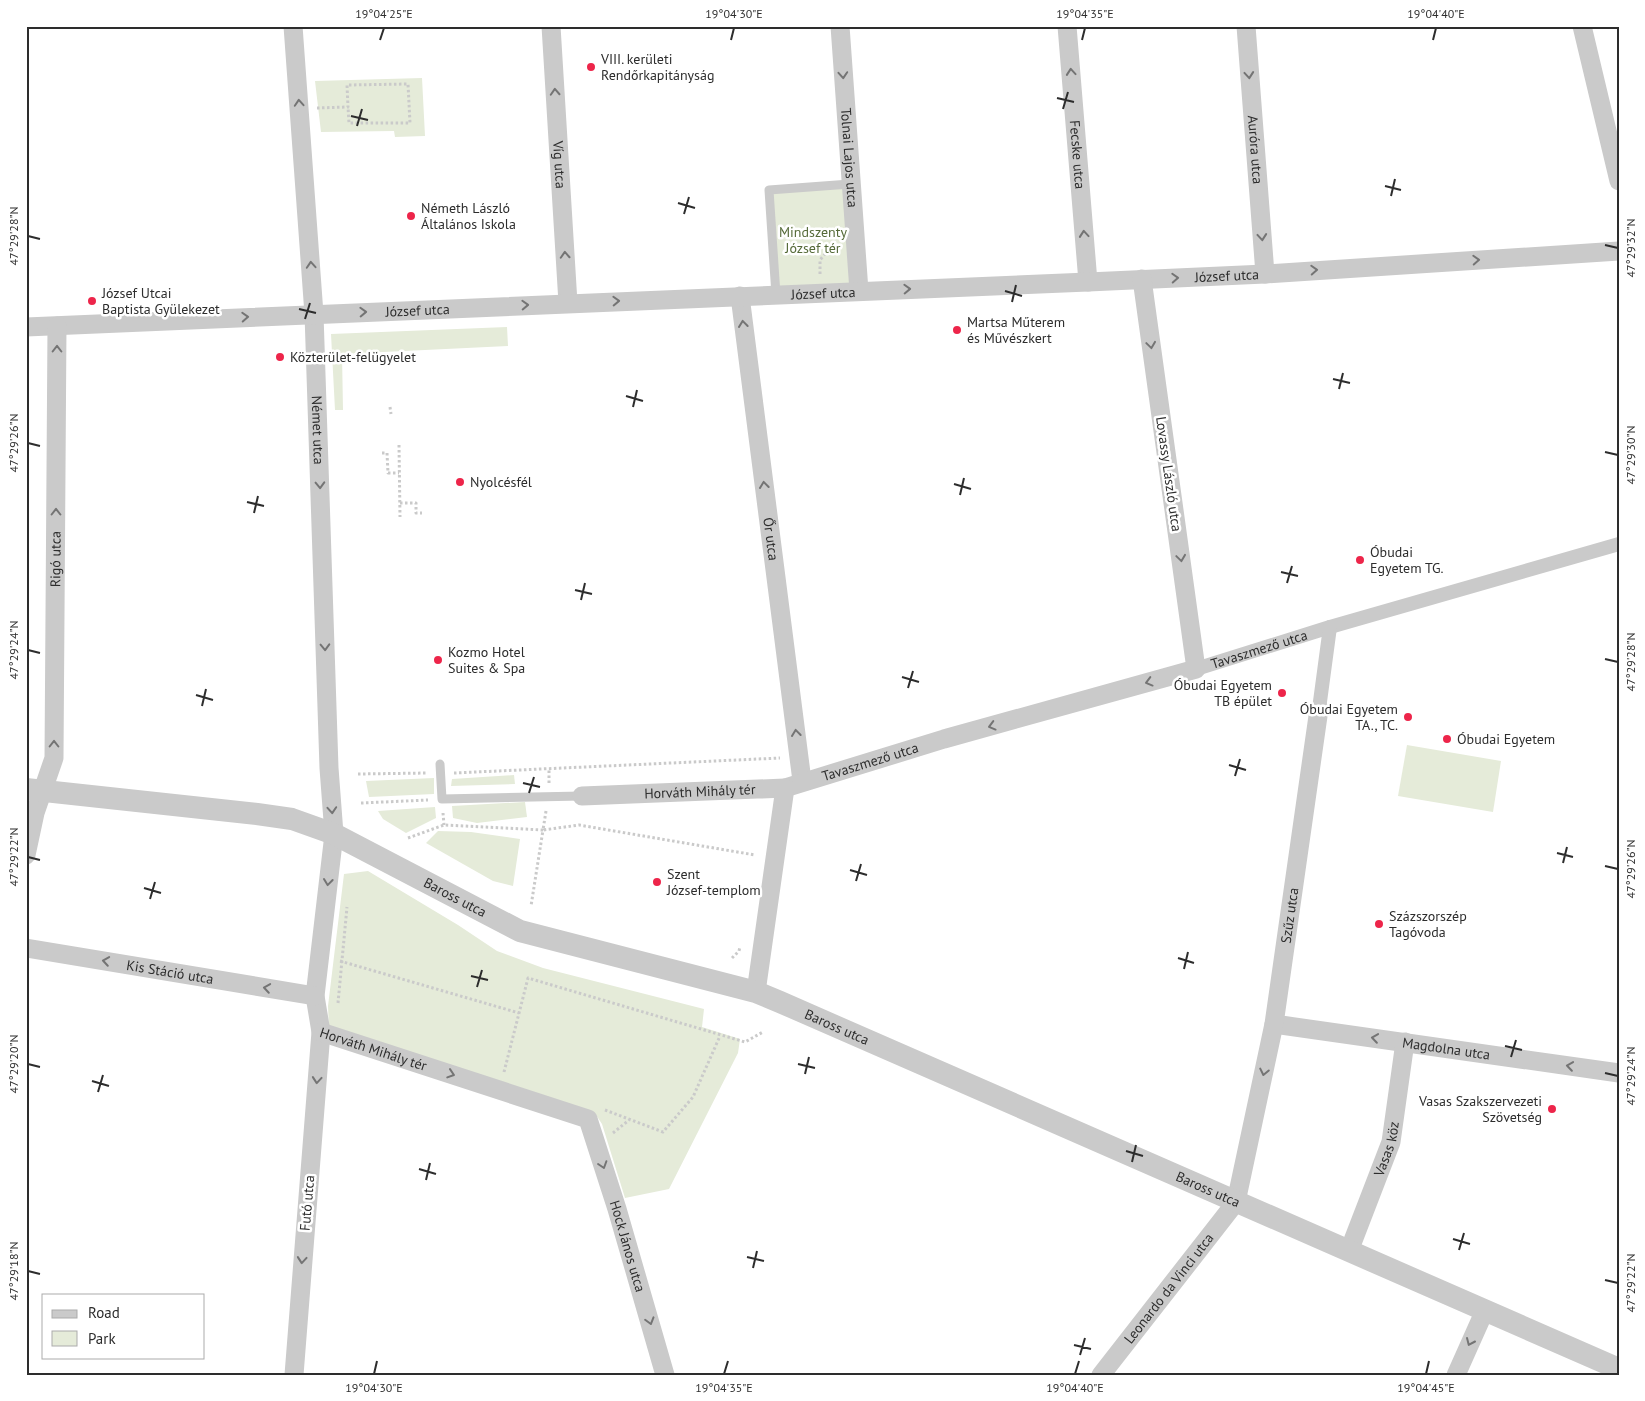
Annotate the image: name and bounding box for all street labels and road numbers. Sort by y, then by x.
street label: Tolnai Lajos utca [837,107,862,208]
street label: Auróra utca [1244,115,1267,185]
street label: Fecske utca [1066,119,1089,190]
street label: Víg utca [549,139,570,189]
street label: József utca [1193,265,1259,286]
street label: József utca [790,283,856,304]
street label: József utca [384,300,450,321]
street label: Német utca [308,395,328,465]
street label: Lovassy László utca [1152,415,1186,533]
street label: Őr utca [759,516,783,562]
street label: Rigó utca [46,531,65,587]
street label: Tavaszmező utca [1208,626,1310,673]
street label: Tavaszmező utca [820,738,921,785]
street label: Horváth Mihály tér [644,780,756,803]
street label: Baross utca [421,873,490,921]
street label: Szűz utca [1277,886,1302,945]
street label: Kis Stáció utca [125,956,215,988]
street label: Baross utca [802,1005,872,1049]
street label: Horváth Mihály tér [318,1023,429,1075]
street label: Magdolna utca [1401,1033,1491,1064]
street label: Vasas köz [1369,1120,1403,1180]
street label: Baross utca [1173,1167,1243,1211]
street label: Futó utca [296,1174,318,1232]
street label: Hock János utca [606,1198,650,1294]
street label: Leonardo da Vinci utca [1120,1229,1218,1347]

